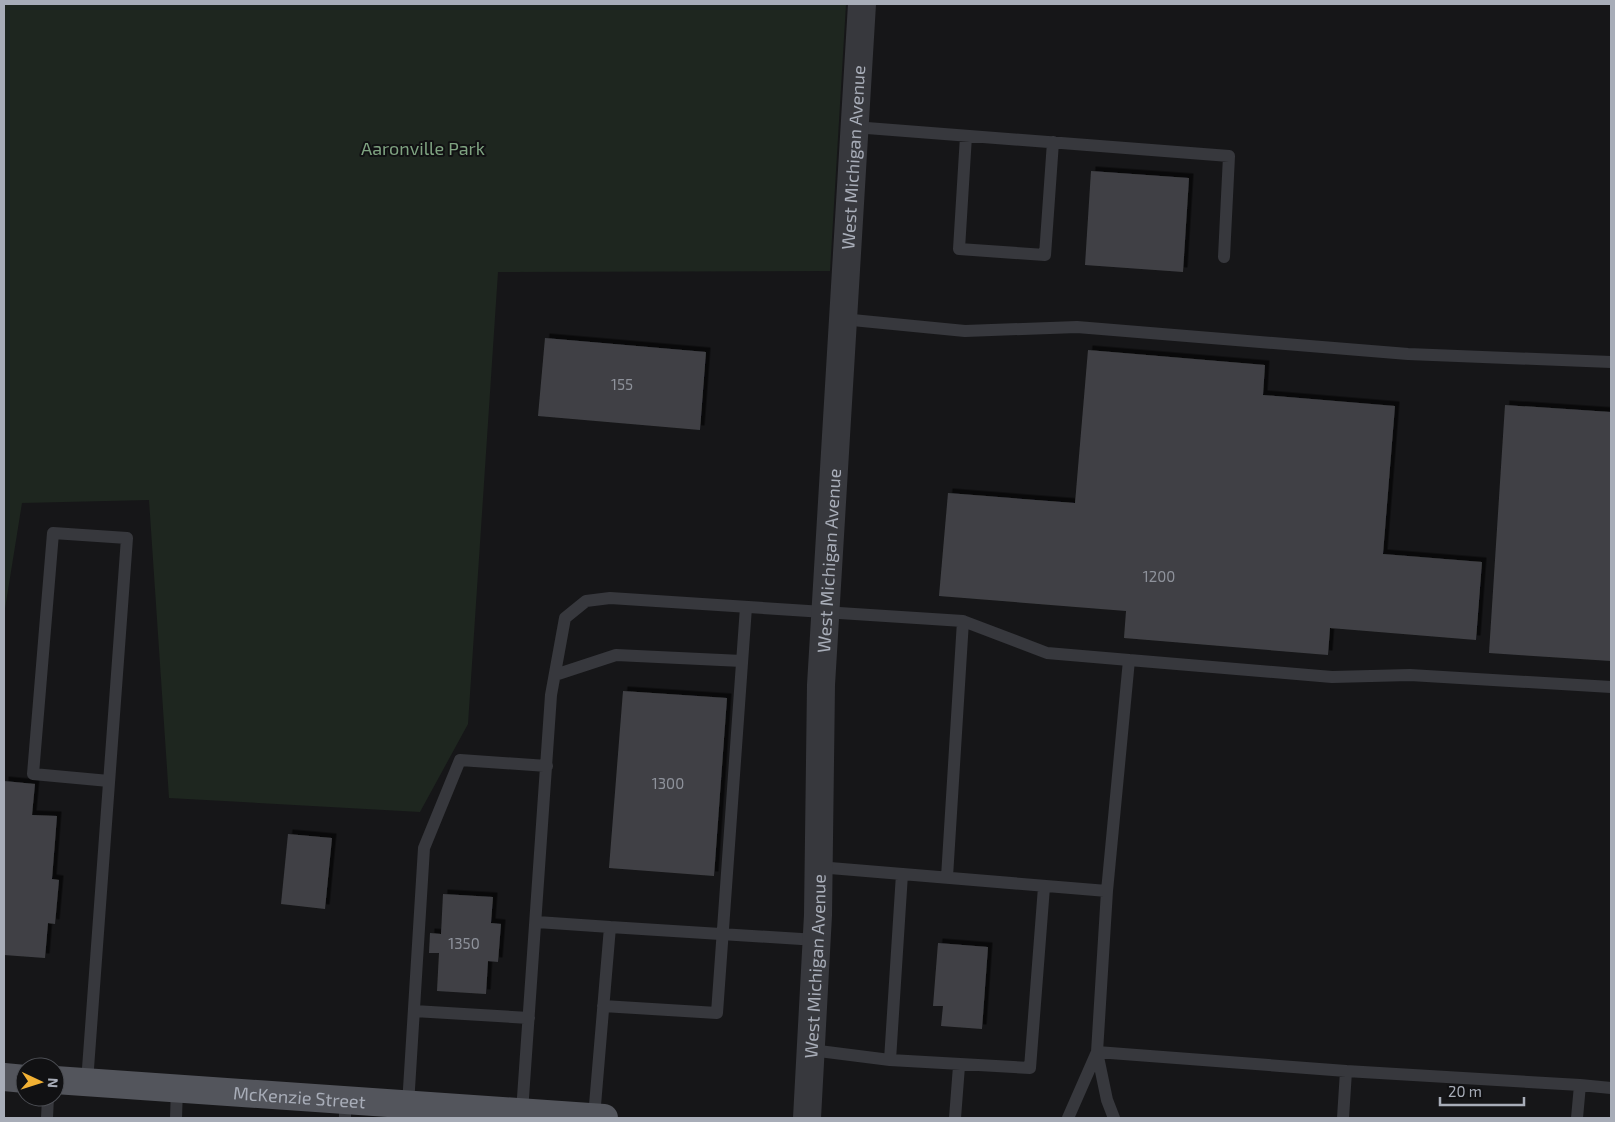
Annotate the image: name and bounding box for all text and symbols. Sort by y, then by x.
street label: West Michigan Avenue [836,64,869,250]
park label: Aaronville Park [361,137,485,159]
house number: 155 [611,375,633,393]
street label: West Michigan Avenue [812,468,845,653]
house number: 1200 [1143,567,1175,585]
house number: 1300 [652,774,684,792]
street label: West Michigan Avenue [799,874,830,1059]
house number: 1350 [448,934,480,952]
north arrow [15,1057,65,1107]
scale bar [1440,1074,1524,1106]
text: N [45,1077,62,1089]
street label: McKenzie Street [233,1081,366,1112]
text: 20 m [1448,1082,1482,1100]

